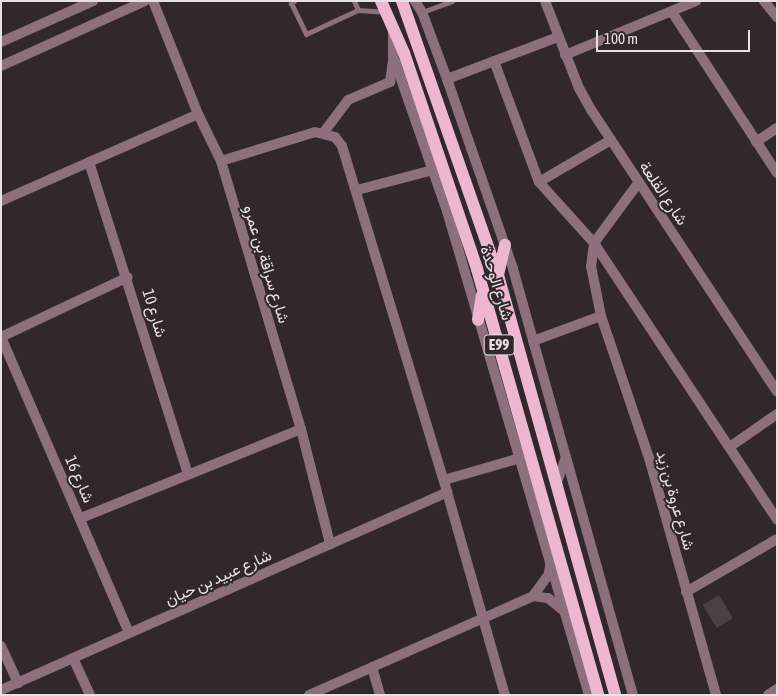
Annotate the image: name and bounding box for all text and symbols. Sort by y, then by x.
scale bar [598,20,752,52]
text: 100 m [604,30,638,47]
street label: شارع القلعة [636,157,692,229]
street label: شارع سراقة بن عمرو [240,203,294,325]
street label: شارع الوحدة [477,244,517,322]
street label: شارع 10 [139,287,171,339]
road number: E99 [483,332,515,358]
street label: شارع عروة بن زيد [653,448,699,552]
street label: شارع 16 [61,453,99,505]
street label: شارع عبيد بن حيان [162,545,274,609]

